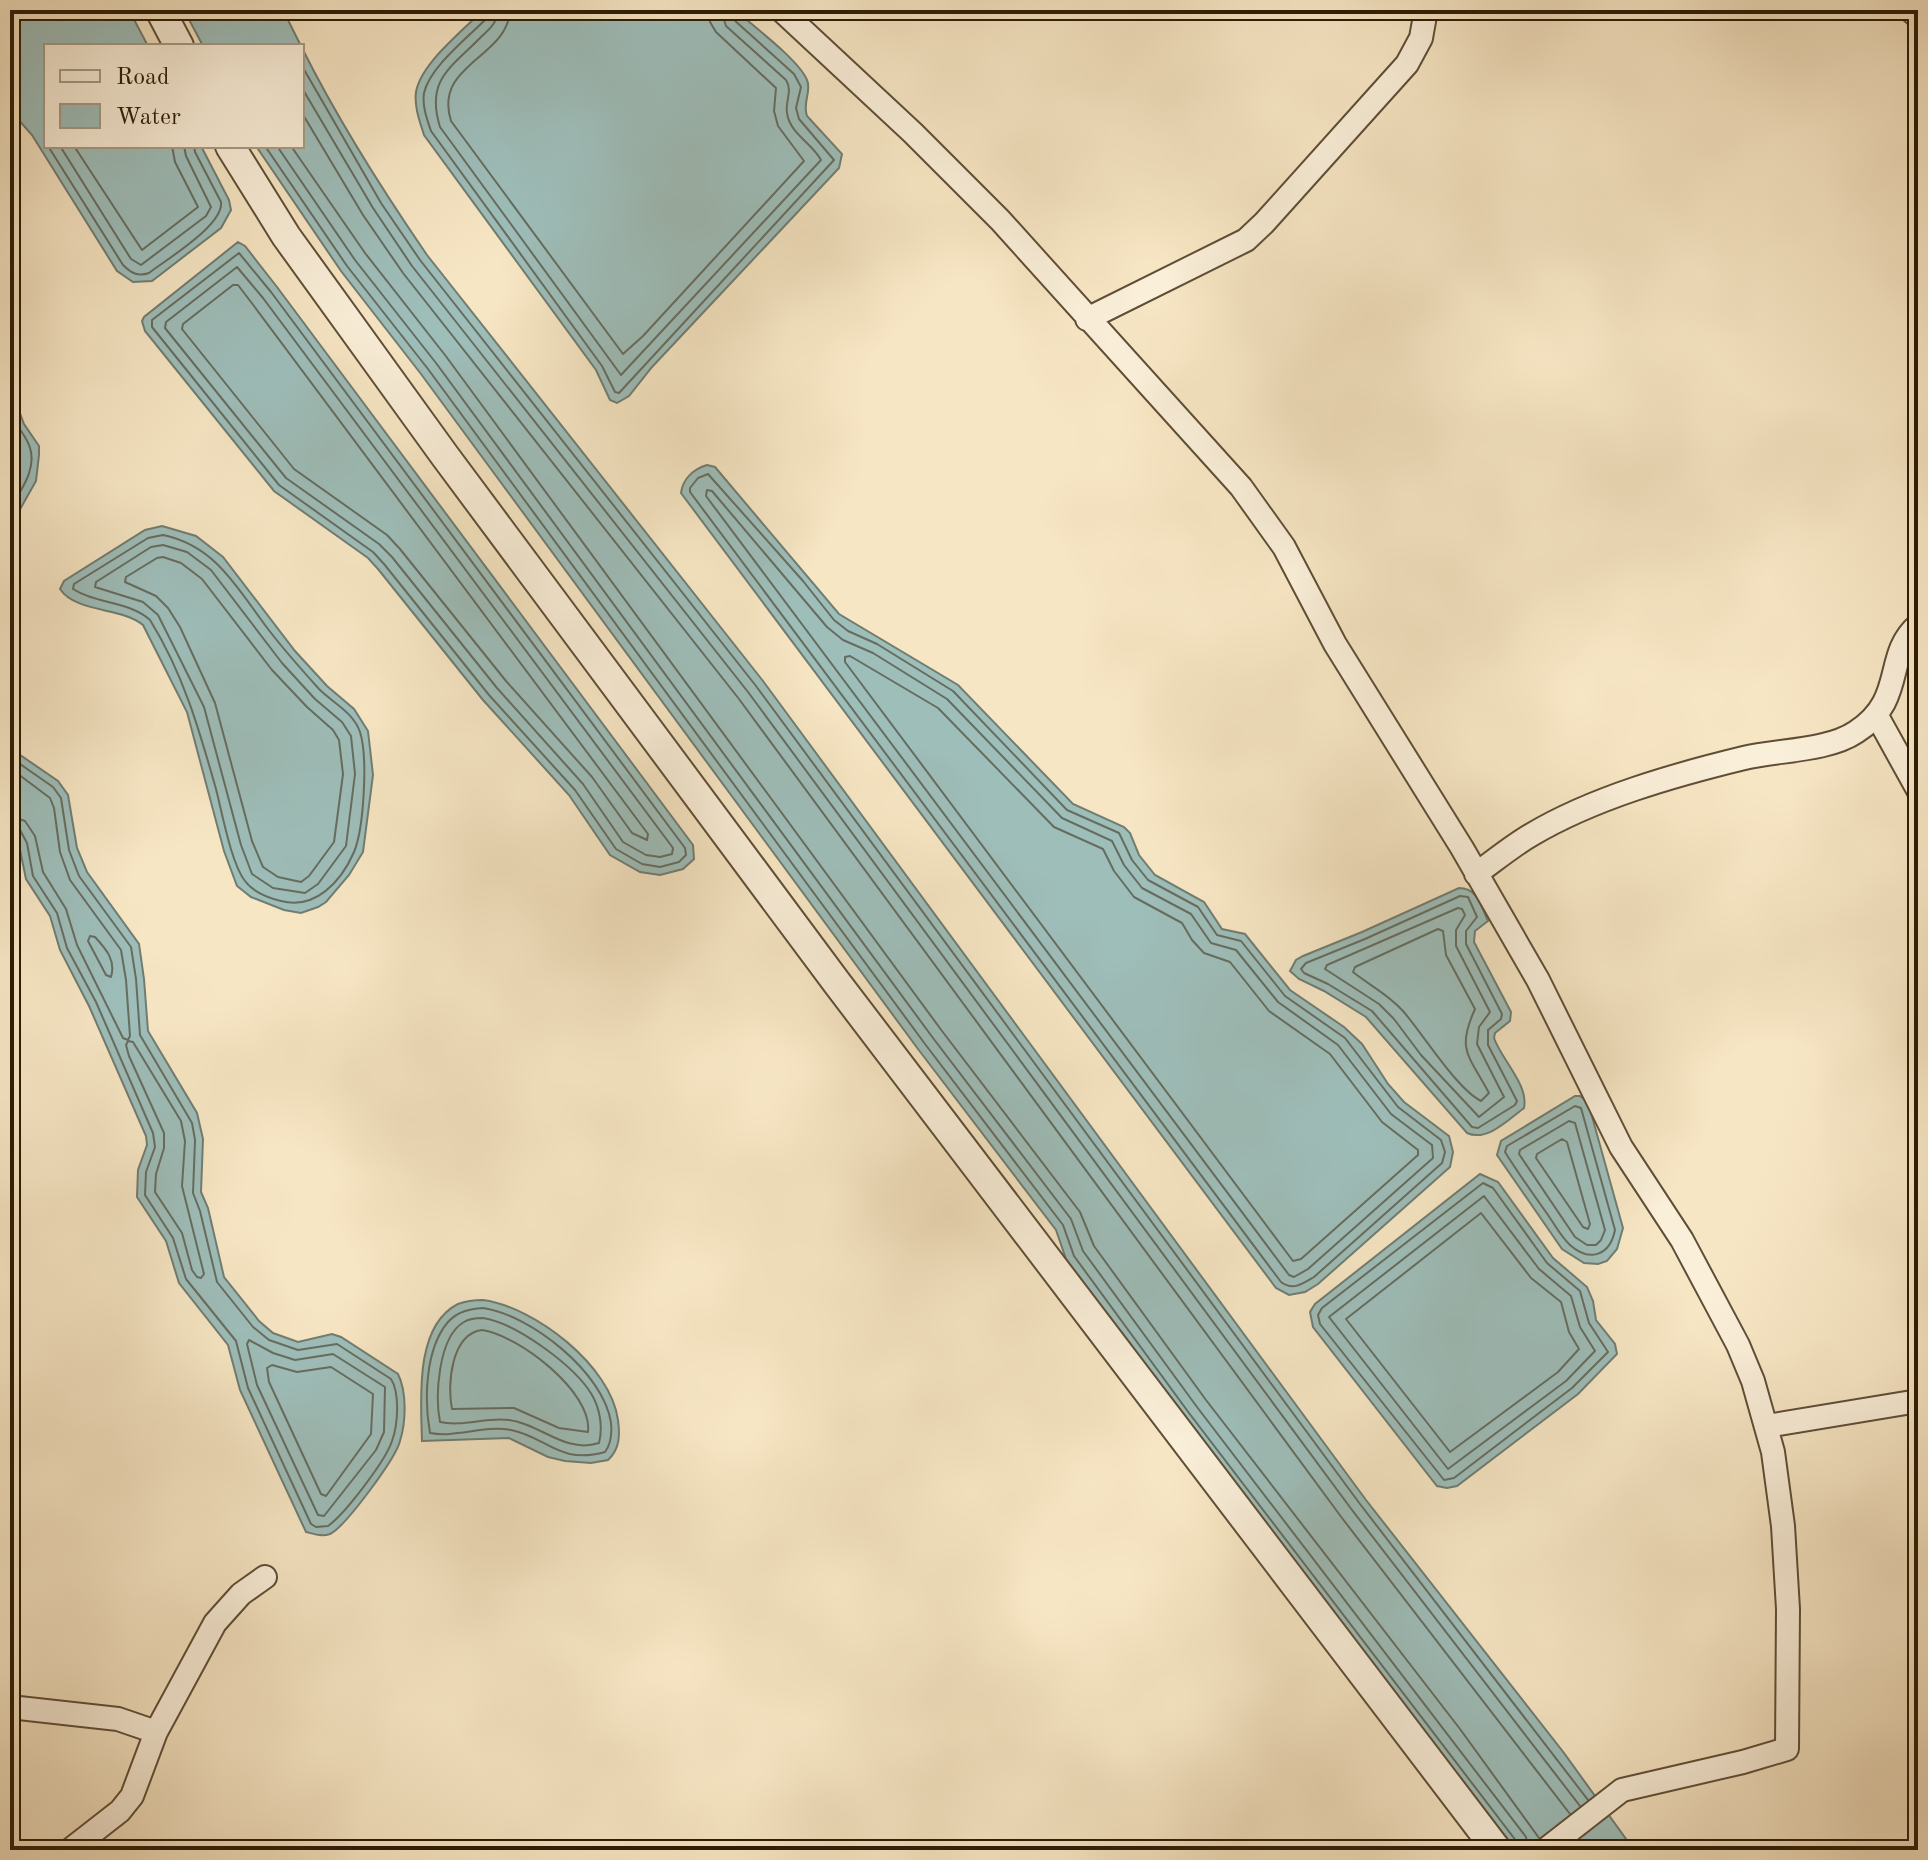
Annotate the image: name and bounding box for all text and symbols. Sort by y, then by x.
legend [44,44,304,148]
text: Road [116,66,169,90]
text: Water [116,106,181,130]

